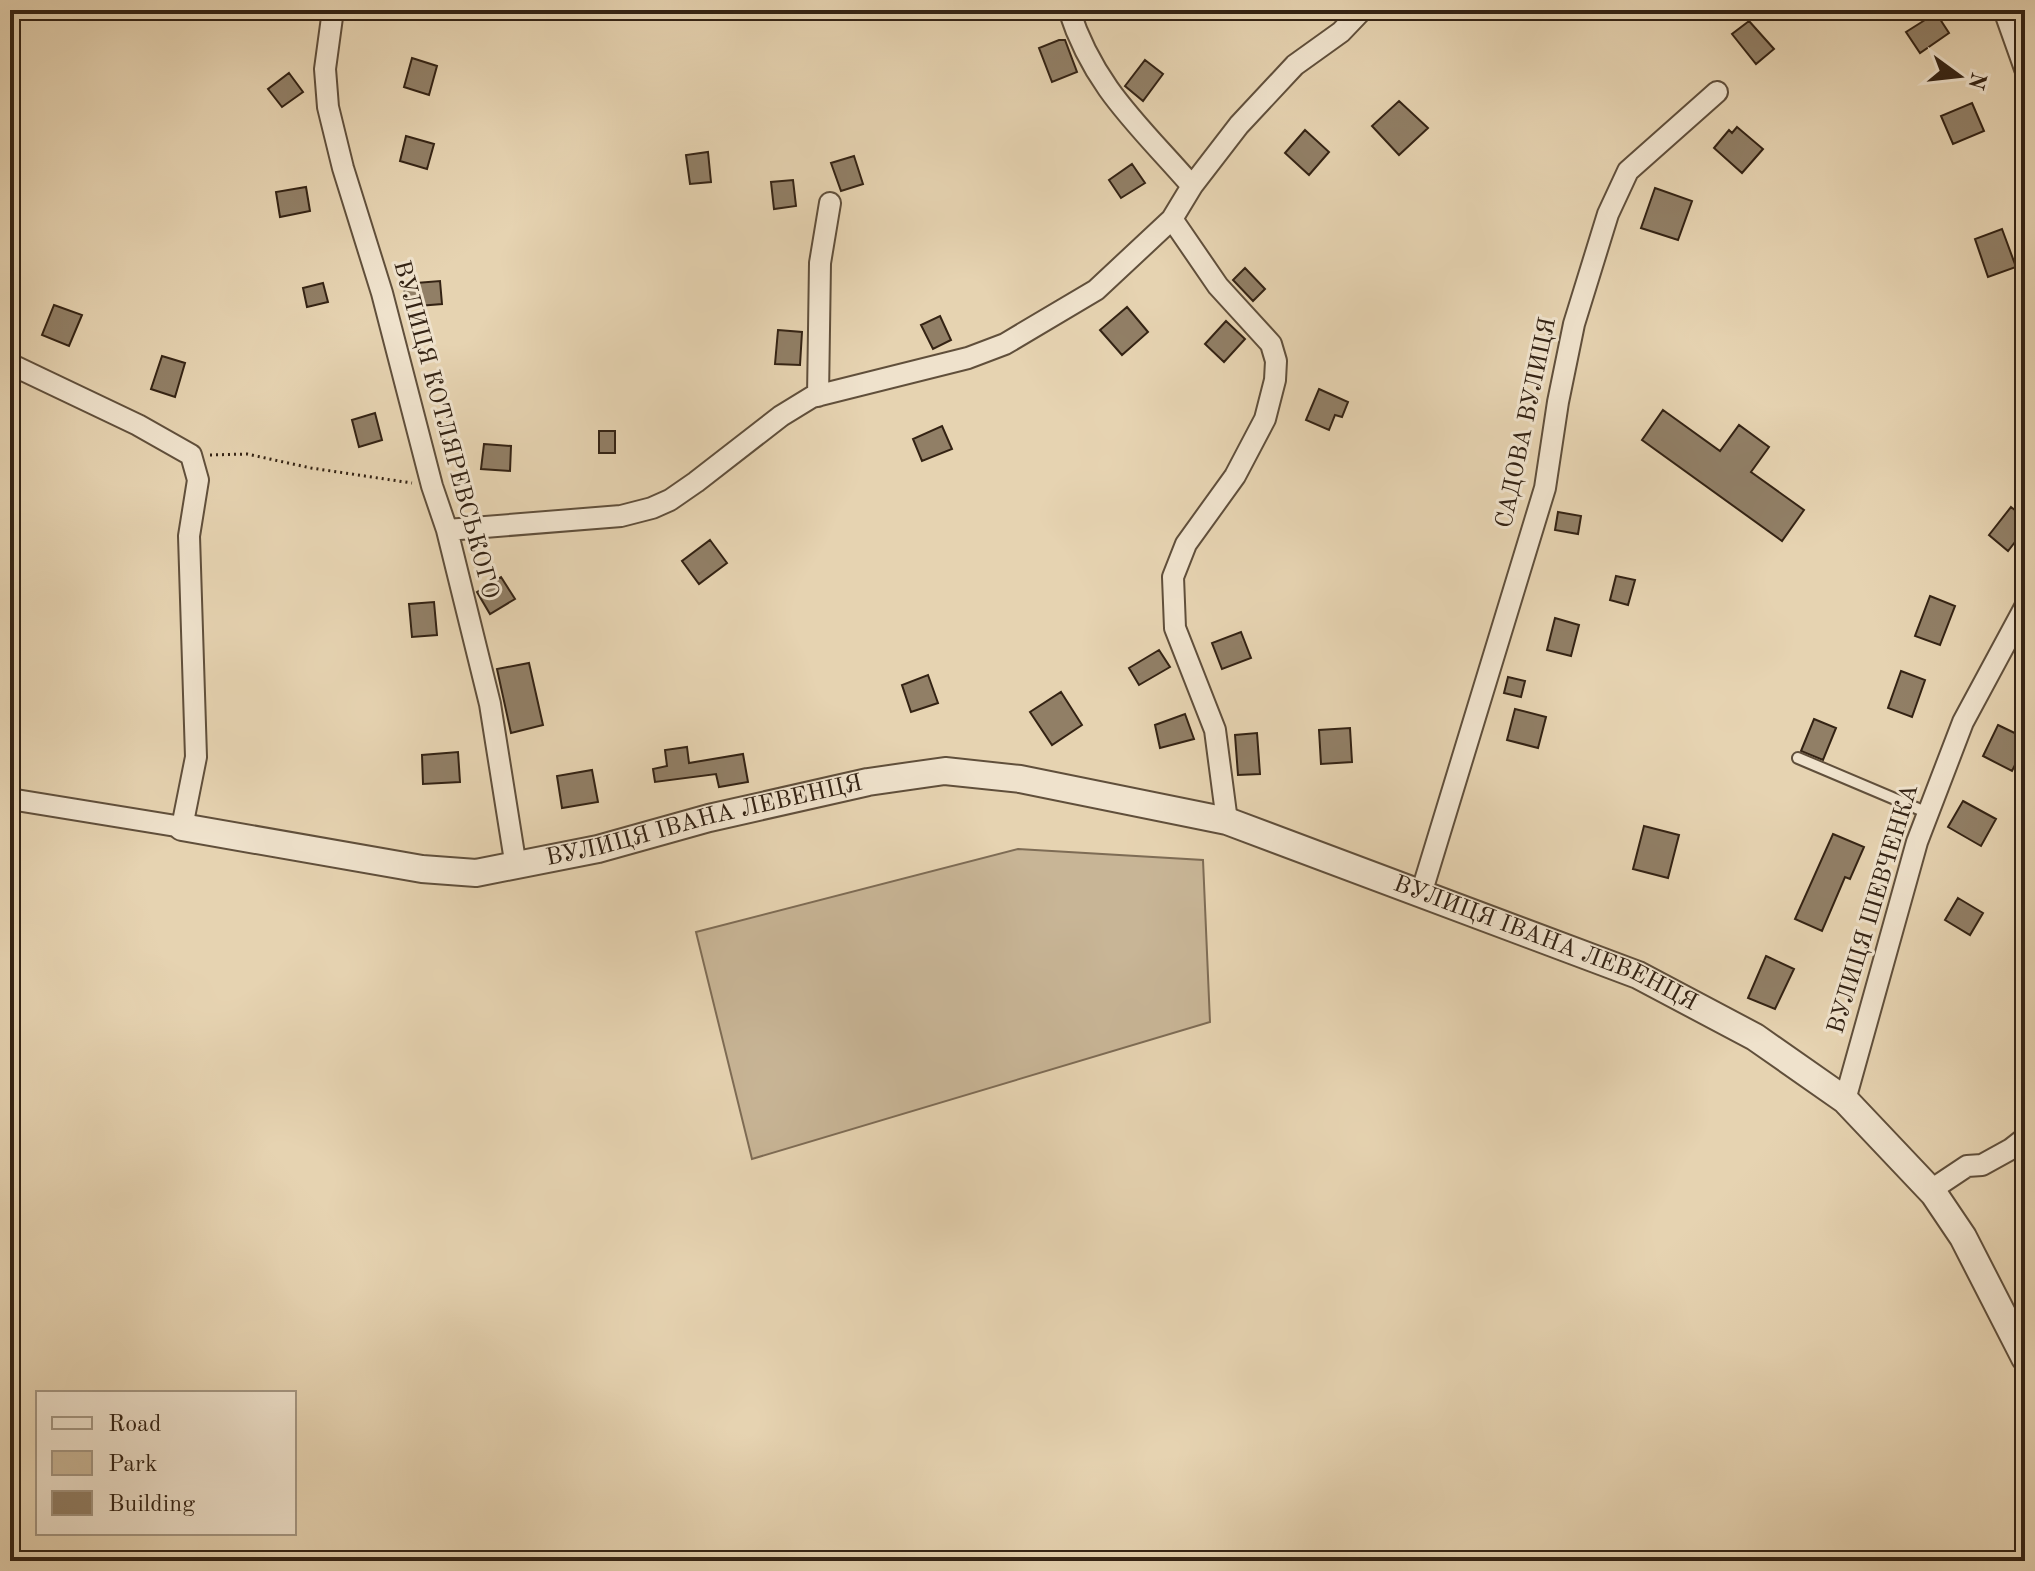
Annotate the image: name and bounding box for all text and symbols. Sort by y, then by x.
north arrow [1919,36,1999,116]
text: N [1964,70,1989,92]
street label: ВУЛИЦЯ КОТЛЯРЕВСЬКОГО [388,258,502,602]
street label: САДОВА ВУЛИЦЯ [1493,315,1561,531]
street label: ВУЛИЦЯ ІВАНА ЛЕВЕНЦЯ [544,772,865,871]
street label: ВУЛИЦЯ ШЕВЧЕНКА [1825,781,1923,1037]
street label: ВУЛИЦЯ ІВАНА ЛЕВЕНЦЯ [1390,872,1701,1016]
legend [36,1391,296,1535]
text: Road [108,1413,161,1437]
text: Park [108,1453,157,1477]
text: Building [108,1493,195,1517]

